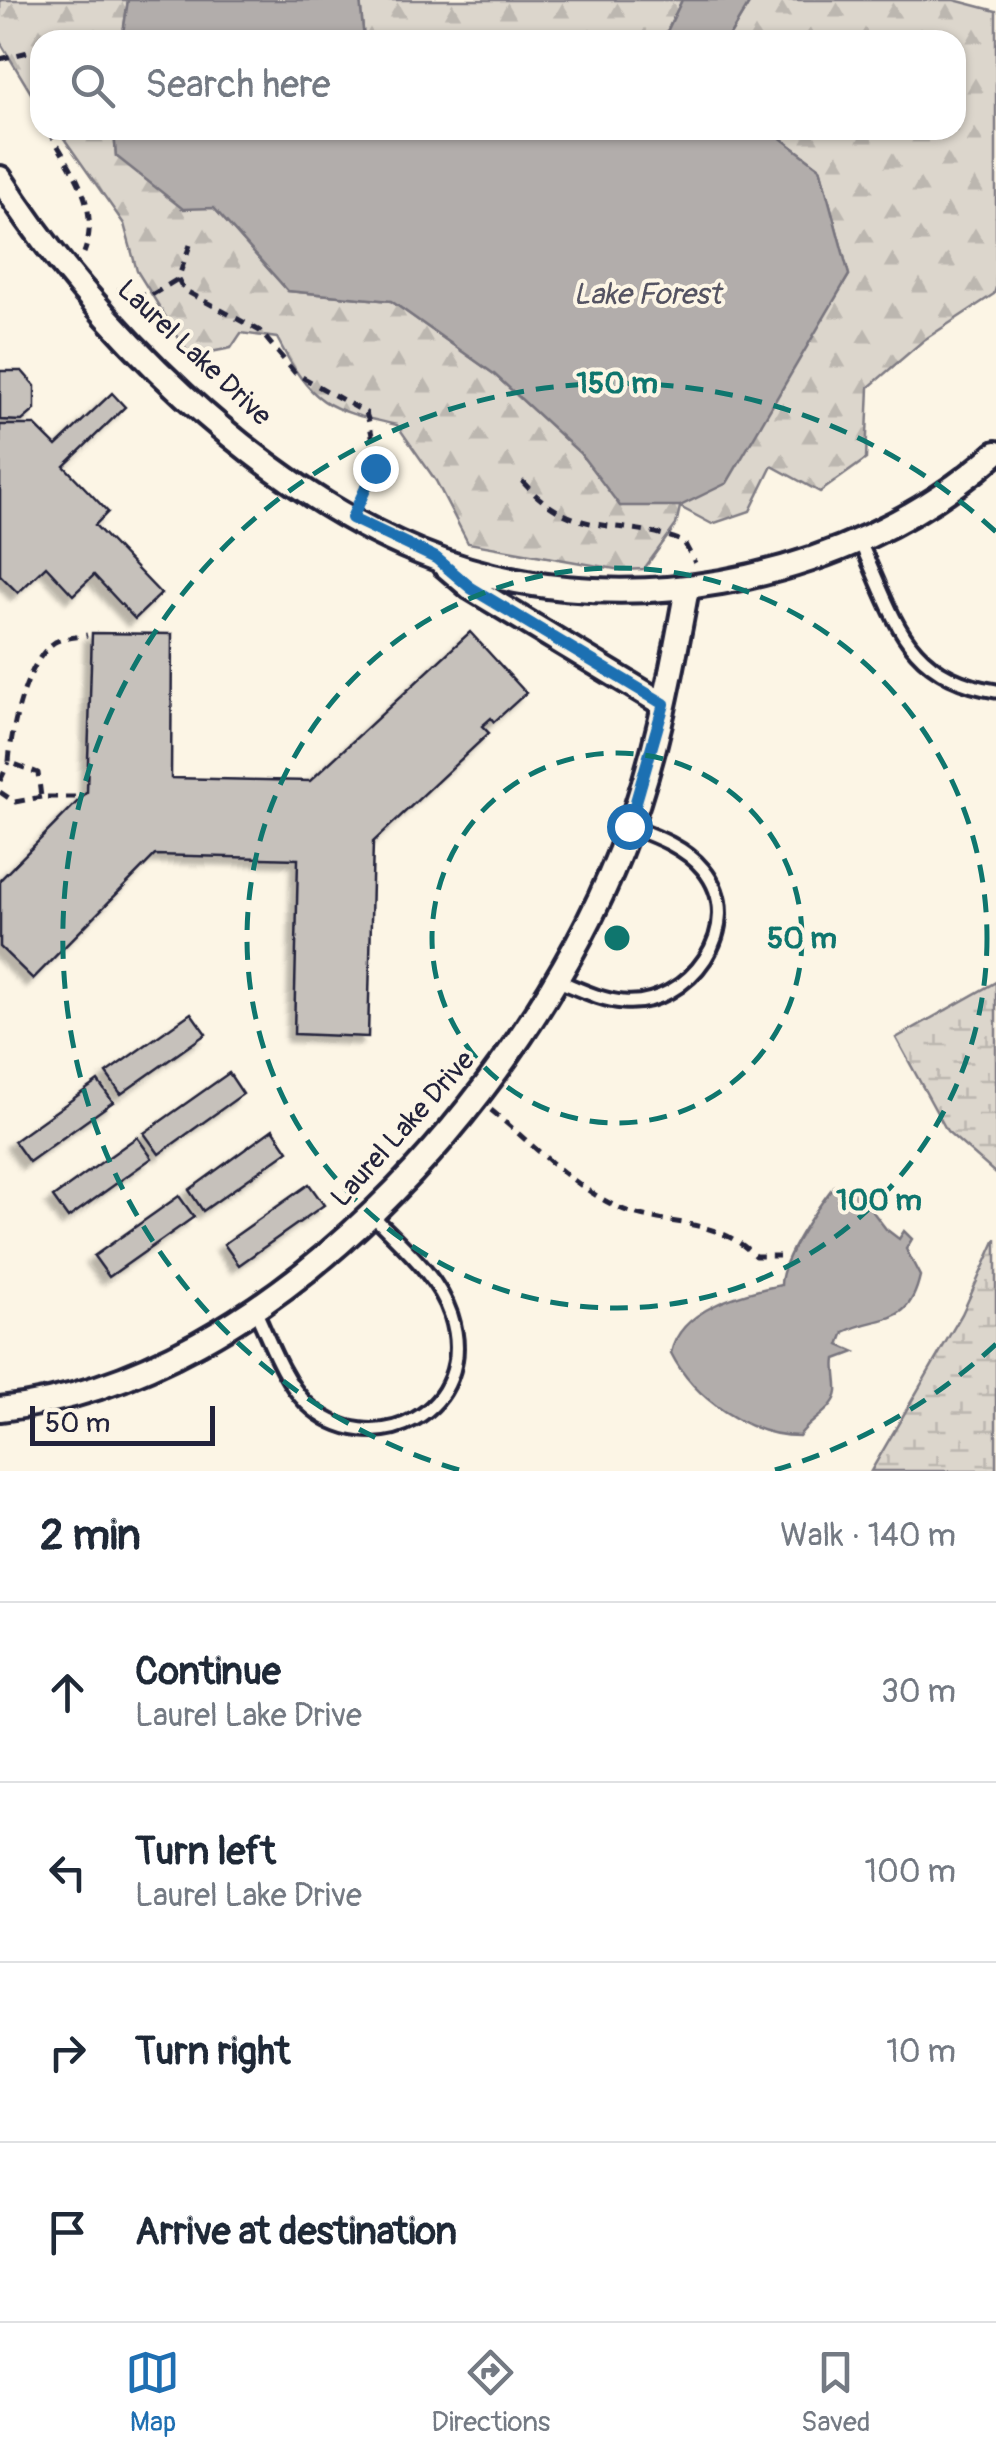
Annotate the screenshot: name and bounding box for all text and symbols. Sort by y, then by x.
search box [30,30,966,140]
icon: search [65,58,120,113]
text: Search here [145,61,331,109]
street label: Laurel Lake Drive [109,273,279,434]
water label: Lake Forest [573,276,724,313]
text: 150 m [576,365,658,402]
route end [353,446,399,492]
route start [607,804,653,850]
centre of rings [599,920,635,956]
text: 50 m [767,920,837,957]
street label: Laurel Lake Drive [324,1043,483,1214]
text: 100 m [836,1182,922,1219]
scale bar [30,1401,215,1446]
text: 50 m [45,1406,110,1441]
text: 2 min [40,1510,141,1562]
text: Walk · 140 m [780,1516,956,1556]
text: Continue [135,1648,281,1696]
icon: ahead [40,1665,95,1720]
text: 30 m [881,1672,956,1712]
text: Laurel Lake Drive [135,1696,362,1736]
text: Turn left [135,1828,276,1876]
icon: left [40,1845,95,1900]
text: 100 m [864,1852,956,1892]
text: Laurel Lake Drive [135,1876,362,1916]
icon: right [40,2025,95,2080]
text: Turn right [135,2028,290,2076]
text: 10 m [886,2032,956,2072]
icon: arrive [40,2205,95,2260]
text: Arrive at destination [135,2208,457,2256]
tab: Map [125,2345,180,2440]
tab: Directions [431,2345,550,2440]
tab: Saved [801,2345,871,2440]

